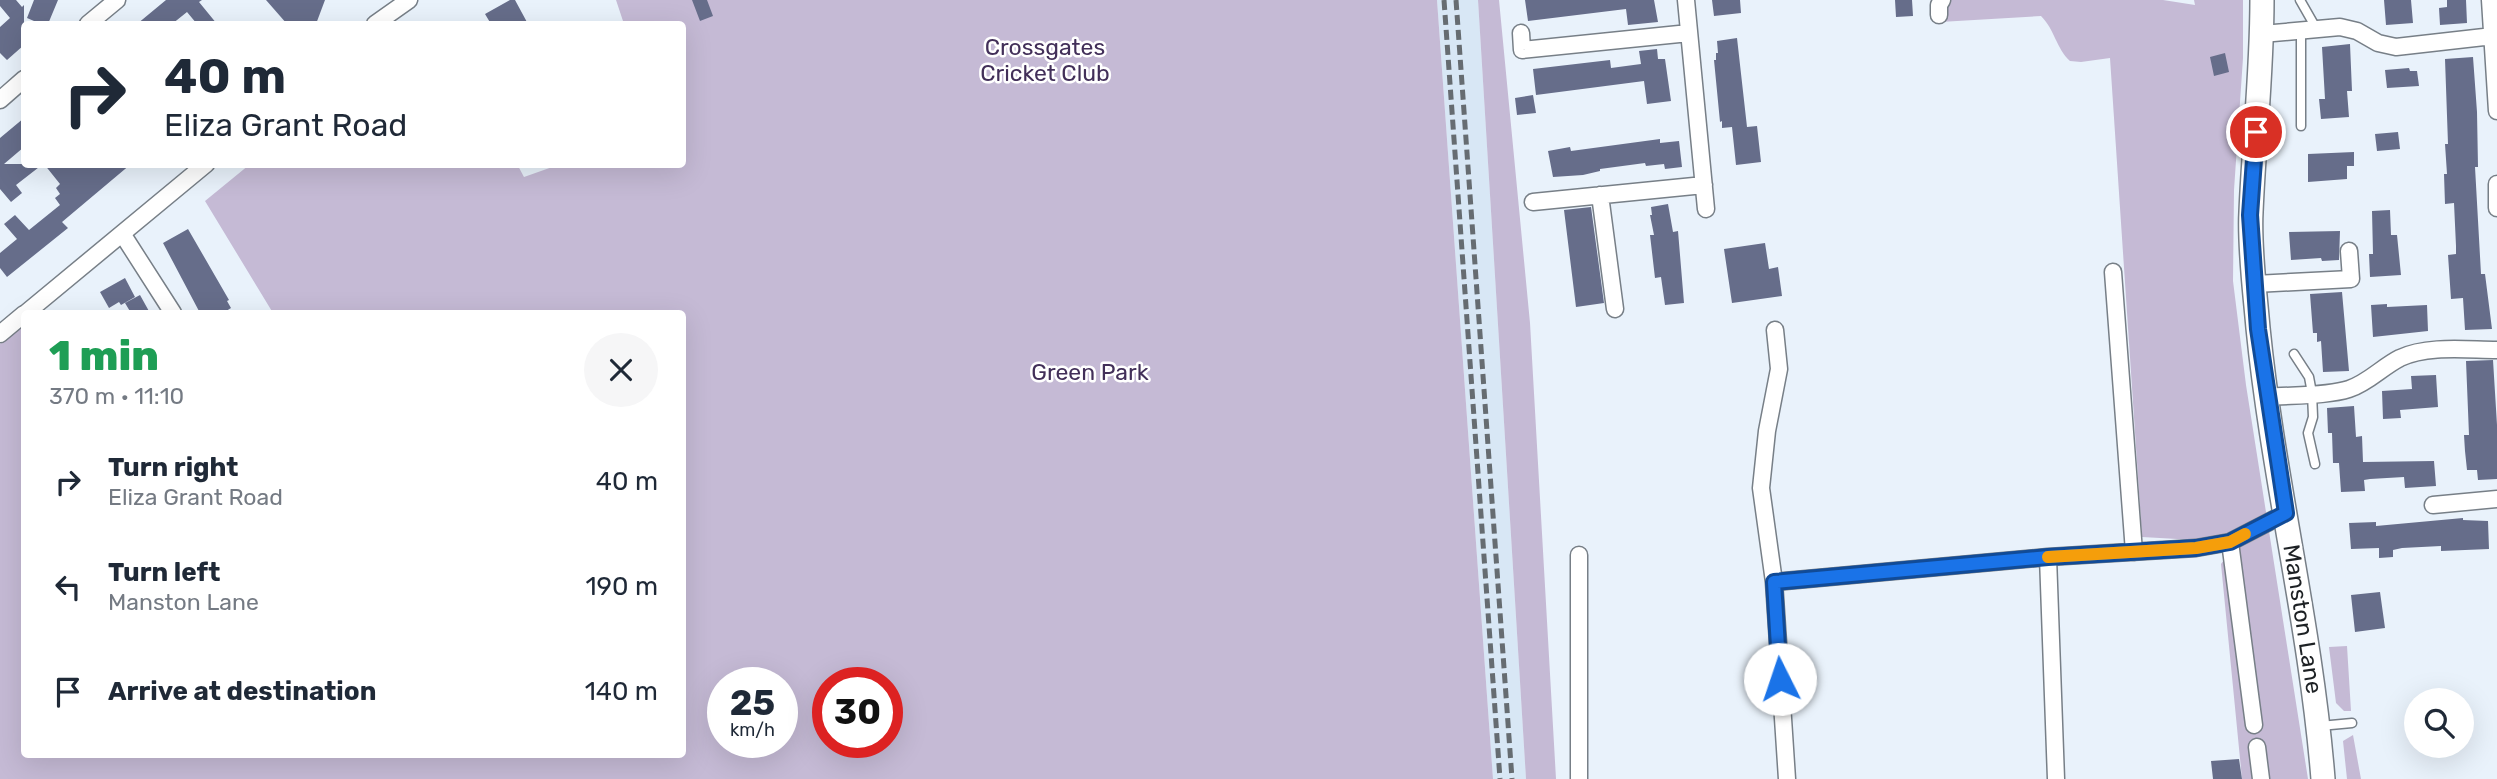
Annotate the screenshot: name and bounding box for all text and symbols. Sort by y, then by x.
park label: Crossgates Cricket Club [980,33,1110,87]
text: 40 m [164,47,286,105]
icon: right [49,49,140,140]
pin [2226,102,2286,162]
text: Eliza Grant Road [164,106,407,144]
icon: arrive [2237,113,2275,151]
text: 1 min [49,331,159,381]
button: close [584,333,658,407]
park label: Green Park [1031,358,1149,386]
text: 370 m · 11:10 [49,382,184,410]
text: Turn right [108,452,238,483]
icon: right [49,463,87,501]
text: 40 m [596,466,658,497]
text: Eliza Grant Road [108,483,283,511]
street label: Manston Lane [2277,542,2329,696]
text: Turn left [108,557,220,588]
icon: left [49,568,87,606]
text: 190 m [585,571,658,602]
text: Manston Lane [108,588,259,616]
position arrow [1743,642,1817,716]
speed limit sign: 30 [812,667,903,758]
icon: arrive [49,673,87,711]
text: Arrive at destination [108,676,376,707]
text: 140 m [585,676,658,707]
text: 25 [730,682,775,724]
map controls [2404,688,2474,758]
button: search [2404,688,2474,758]
text: km/h [730,719,775,741]

